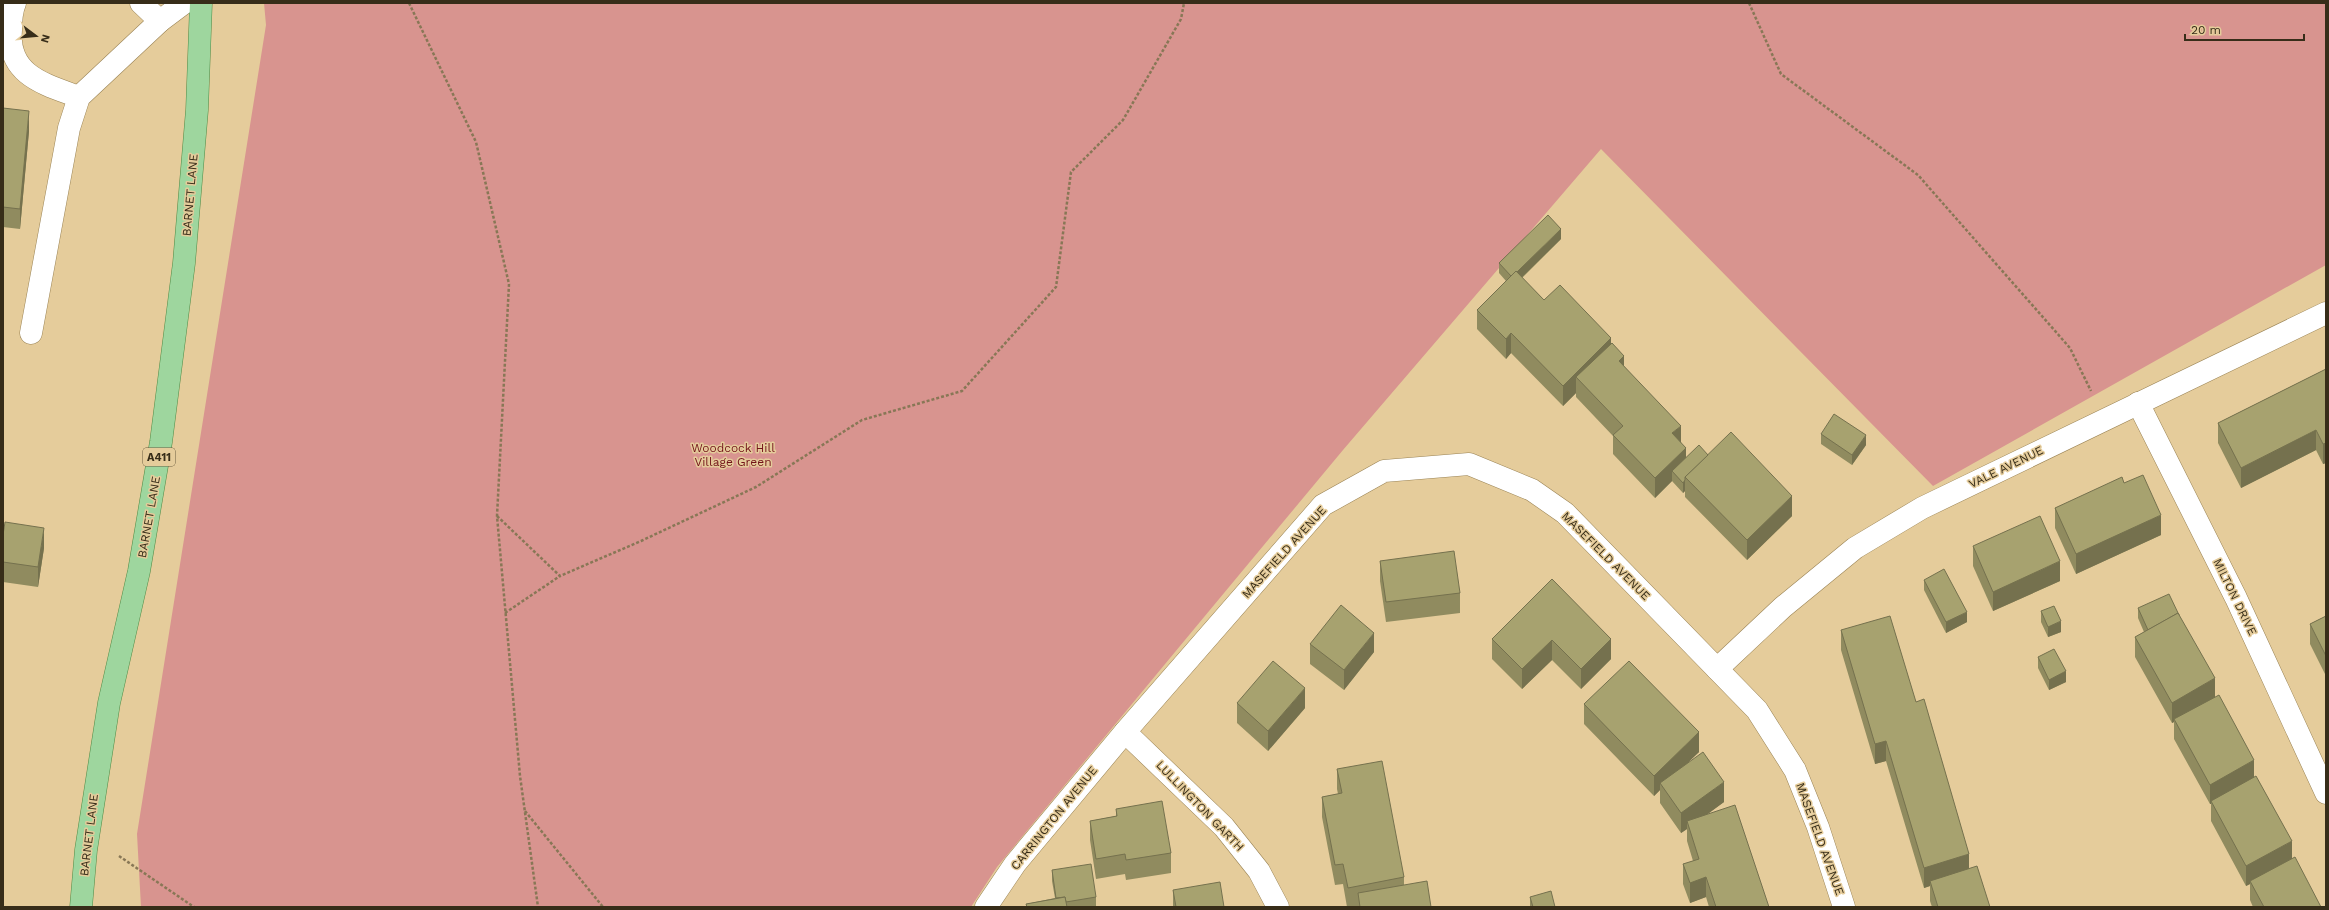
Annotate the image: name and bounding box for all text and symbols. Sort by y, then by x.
north arrow [16,16,56,56]
scale bar [2185,16,2304,42]
text: 20 m [2191,23,2221,37]
text: N [38,33,53,44]
street label: BARNET LANE [179,153,201,237]
park label: Woodcock Hill Village Green [691,441,775,469]
street label: VALE AVENUE [1967,443,2046,491]
road number: A411 [143,448,175,466]
street label: BARNET LANE [135,475,163,559]
street label: MASEFIELD AVENUE [1239,503,1329,601]
street label: MASEFIELD AVENUE [1559,509,1653,603]
street label: MILTON DRIVE [2210,556,2260,638]
street label: LULLINGTON GARTH [1153,758,1247,854]
street label: CARRINGTON AVENUE [1008,763,1100,873]
street label: MASEFIELD AVENUE [1793,781,1847,898]
street label: BARNET LANE [77,793,101,877]

